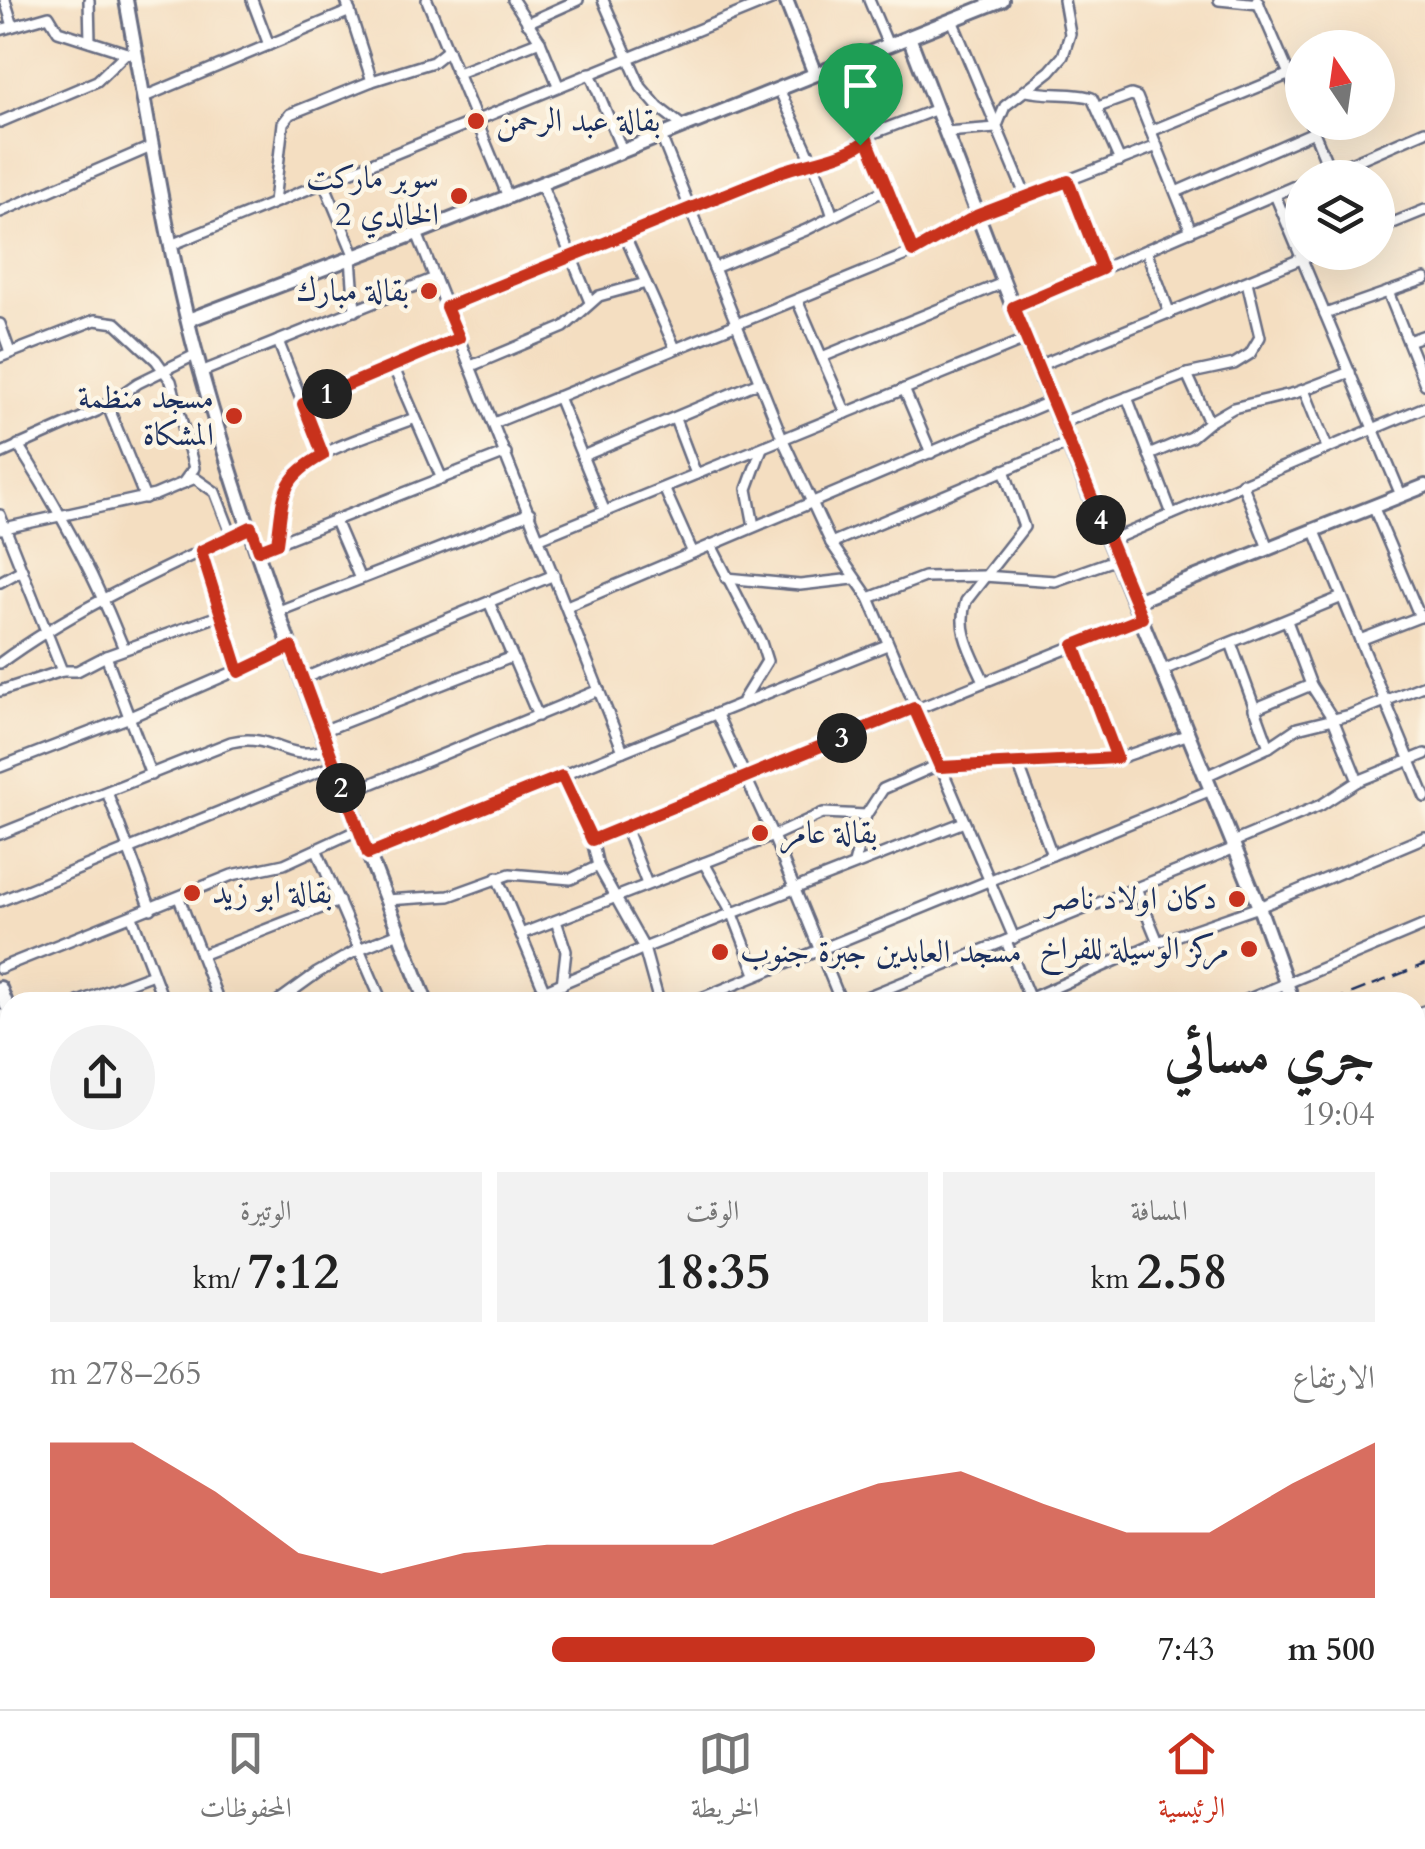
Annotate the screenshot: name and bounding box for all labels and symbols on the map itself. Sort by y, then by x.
north arrow [1285,30,1395,140]
pin [818,43,903,146]
place label: بقالة عبد الرحمن [496,99,661,143]
marker: بقالة عبد الرحمن [465,110,487,132]
place label: سوبر ماركت الخالدي 2 [306,156,439,239]
marker: سوبر ماركت الخالدي 2 [448,185,470,207]
place label: بقالة مبارك [296,269,409,313]
marker: بقالة مبارك [418,280,440,302]
pin: 1 [302,369,352,419]
place label: مسجد منظمة المشكاة [78,376,214,457]
marker: مسجد منظمة المشكاة [223,405,245,427]
pin: 4 [1076,495,1126,545]
pin: 3 [817,713,867,763]
pin: 2 [316,763,366,813]
place label: بقالة عامر [780,811,878,855]
marker: بقالة عامر [749,822,771,844]
place label: بقالة ابو زيد [212,871,332,915]
place label: دكان اولاد ناصر [1043,877,1217,921]
marker: بقالة ابو زيد [181,882,203,904]
marker: دكان اولاد ناصر [1226,888,1248,910]
place label: مركز الوسيلة للفراخ [1039,927,1229,976]
place label: مسجد العابدين جبرة جنوب [740,930,1022,974]
marker: مركز الوسيلة للفراخ [1238,938,1260,960]
marker: مسجد العابدين جبرة جنوب [709,941,731,963]

